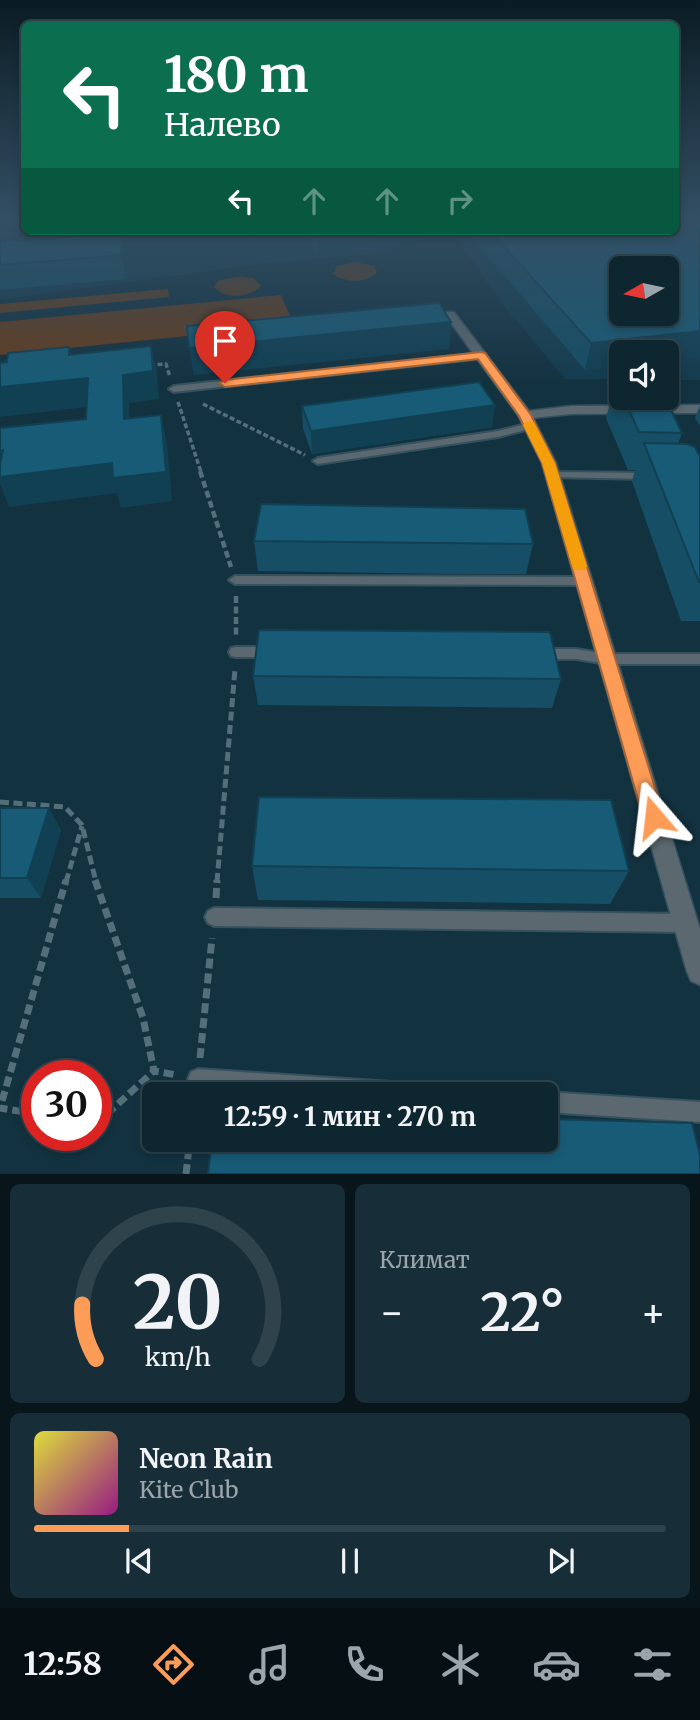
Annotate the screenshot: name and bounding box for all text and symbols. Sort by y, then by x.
text: 180 m [164,44,309,105]
icon: left [49,49,140,140]
text: Налево [164,105,281,145]
icon: left [222,182,260,220]
icon: ahead [295,182,333,220]
icon: ahead [368,182,406,220]
icon: right [441,182,479,220]
north arrow [609,256,679,326]
map controls [609,256,679,410]
pin [195,311,255,383]
icon: arrive [206,322,244,360]
button: sound [609,340,679,410]
position arrow [617,780,691,854]
speed limit sign: 30 [21,1060,112,1151]
text: 12:59 · 1 мин · 270 m [224,1100,476,1133]
text: Климат [379,1245,470,1274]
text: 20 [133,1258,223,1350]
text: 22° [480,1280,565,1345]
text: − [379,1289,404,1336]
text: + [641,1289,666,1336]
text: km/h [144,1341,211,1373]
text: Neon Rain [139,1442,273,1475]
text: Kite Club [139,1475,238,1504]
icon: previous [120,1542,158,1580]
icon: pause [331,1542,369,1580]
icon: next [542,1542,580,1580]
icon: directions [149,1640,198,1689]
icon: music [245,1640,294,1689]
icon: phone [340,1640,389,1689]
icon: climate [436,1640,485,1689]
icon: car [532,1640,581,1689]
icon: filters [628,1640,677,1689]
text: 12:58 [23,1644,102,1684]

